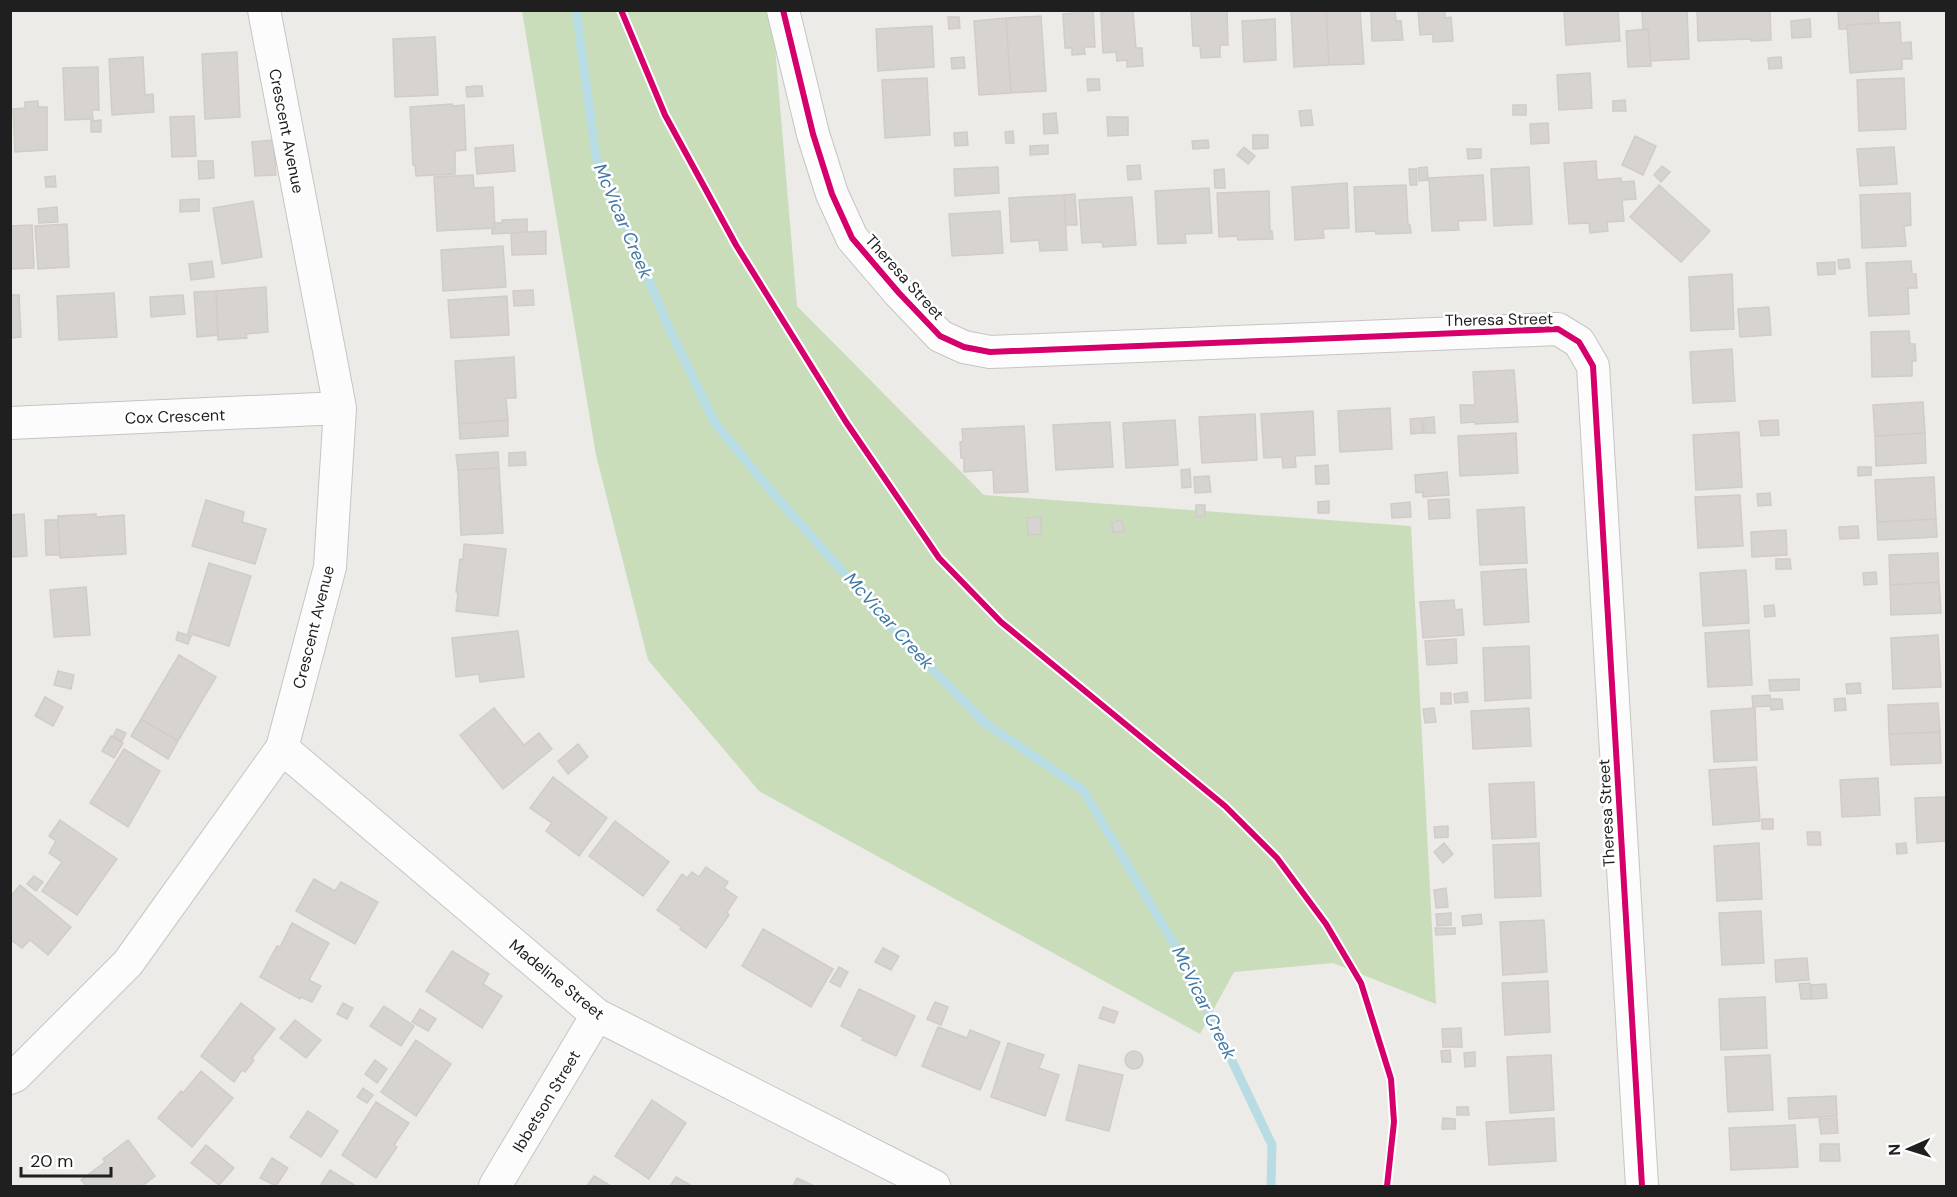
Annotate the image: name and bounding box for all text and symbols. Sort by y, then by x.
street label: Crescent Avenue [264,67,309,195]
water label: McVicar Creek [588,160,658,283]
street label: Theresa Street [861,230,949,325]
street label: Theresa Street [1445,308,1553,331]
street label: Cox Crescent [124,404,226,429]
street label: Crescent Avenue [288,563,339,691]
water label: McVicar Creek [839,567,940,675]
street label: Theresa Street [1593,758,1620,868]
street label: Madeline Street [505,935,609,1024]
water label: McVicar Creek [1166,942,1242,1064]
street label: Ibbetson Street [508,1046,585,1156]
north arrow [1879,1119,1939,1179]
scale bar [21,1140,111,1178]
text: N [1884,1143,1905,1156]
text: 20 m [30,1149,73,1173]

